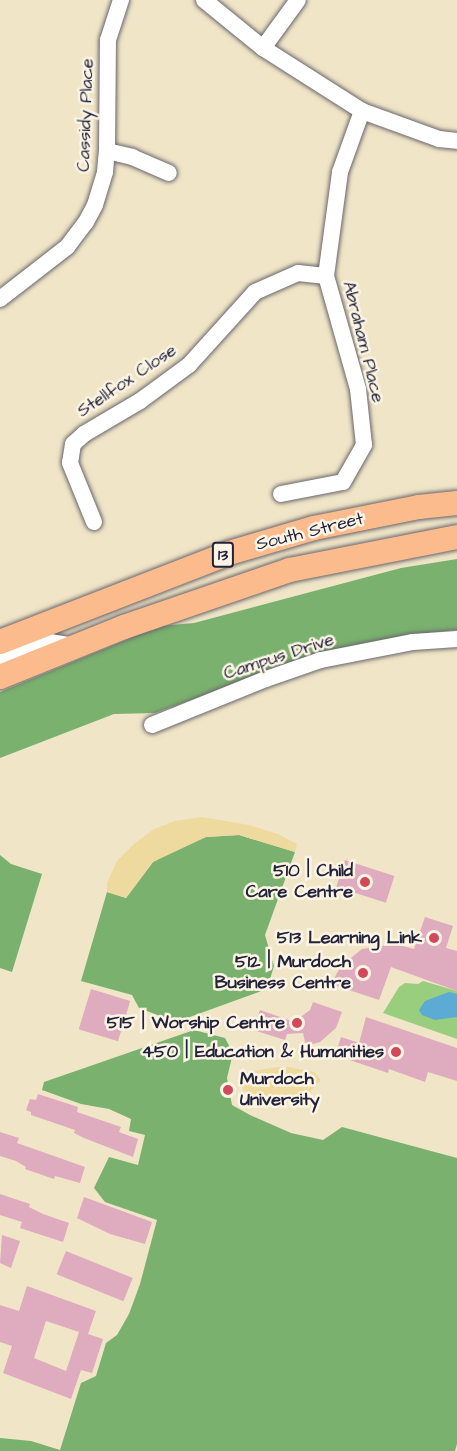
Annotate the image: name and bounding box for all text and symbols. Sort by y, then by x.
street label: Cassidy Place [73,58,99,172]
street label: Abraham Place [337,279,389,405]
street label: Stellfox Close [73,340,181,422]
street label: South Street [254,508,366,556]
road number: 13 [211,542,235,568]
street label: Campus Drive [221,629,337,685]
place label: 510 | Child Care Centre [246,861,353,904]
marker: 510 | Child Care Centre [358,875,372,889]
place label: 513 Learning Link [277,927,422,949]
marker: 513 Learning Link [427,931,441,945]
place label: 512 | Murdoch Business Centre [215,952,351,994]
marker: 512 | Murdoch Business Centre [356,966,370,980]
place label: 515 | Worship Centre [107,1012,285,1034]
marker: 515 | Worship Centre [290,1016,304,1030]
place label: 450 | Education & Humanities [142,1041,384,1063]
marker: 450 | Education & Humanities [389,1045,403,1059]
place label: Murdoch University [240,1069,320,1112]
marker: Murdoch University [221,1083,235,1097]

